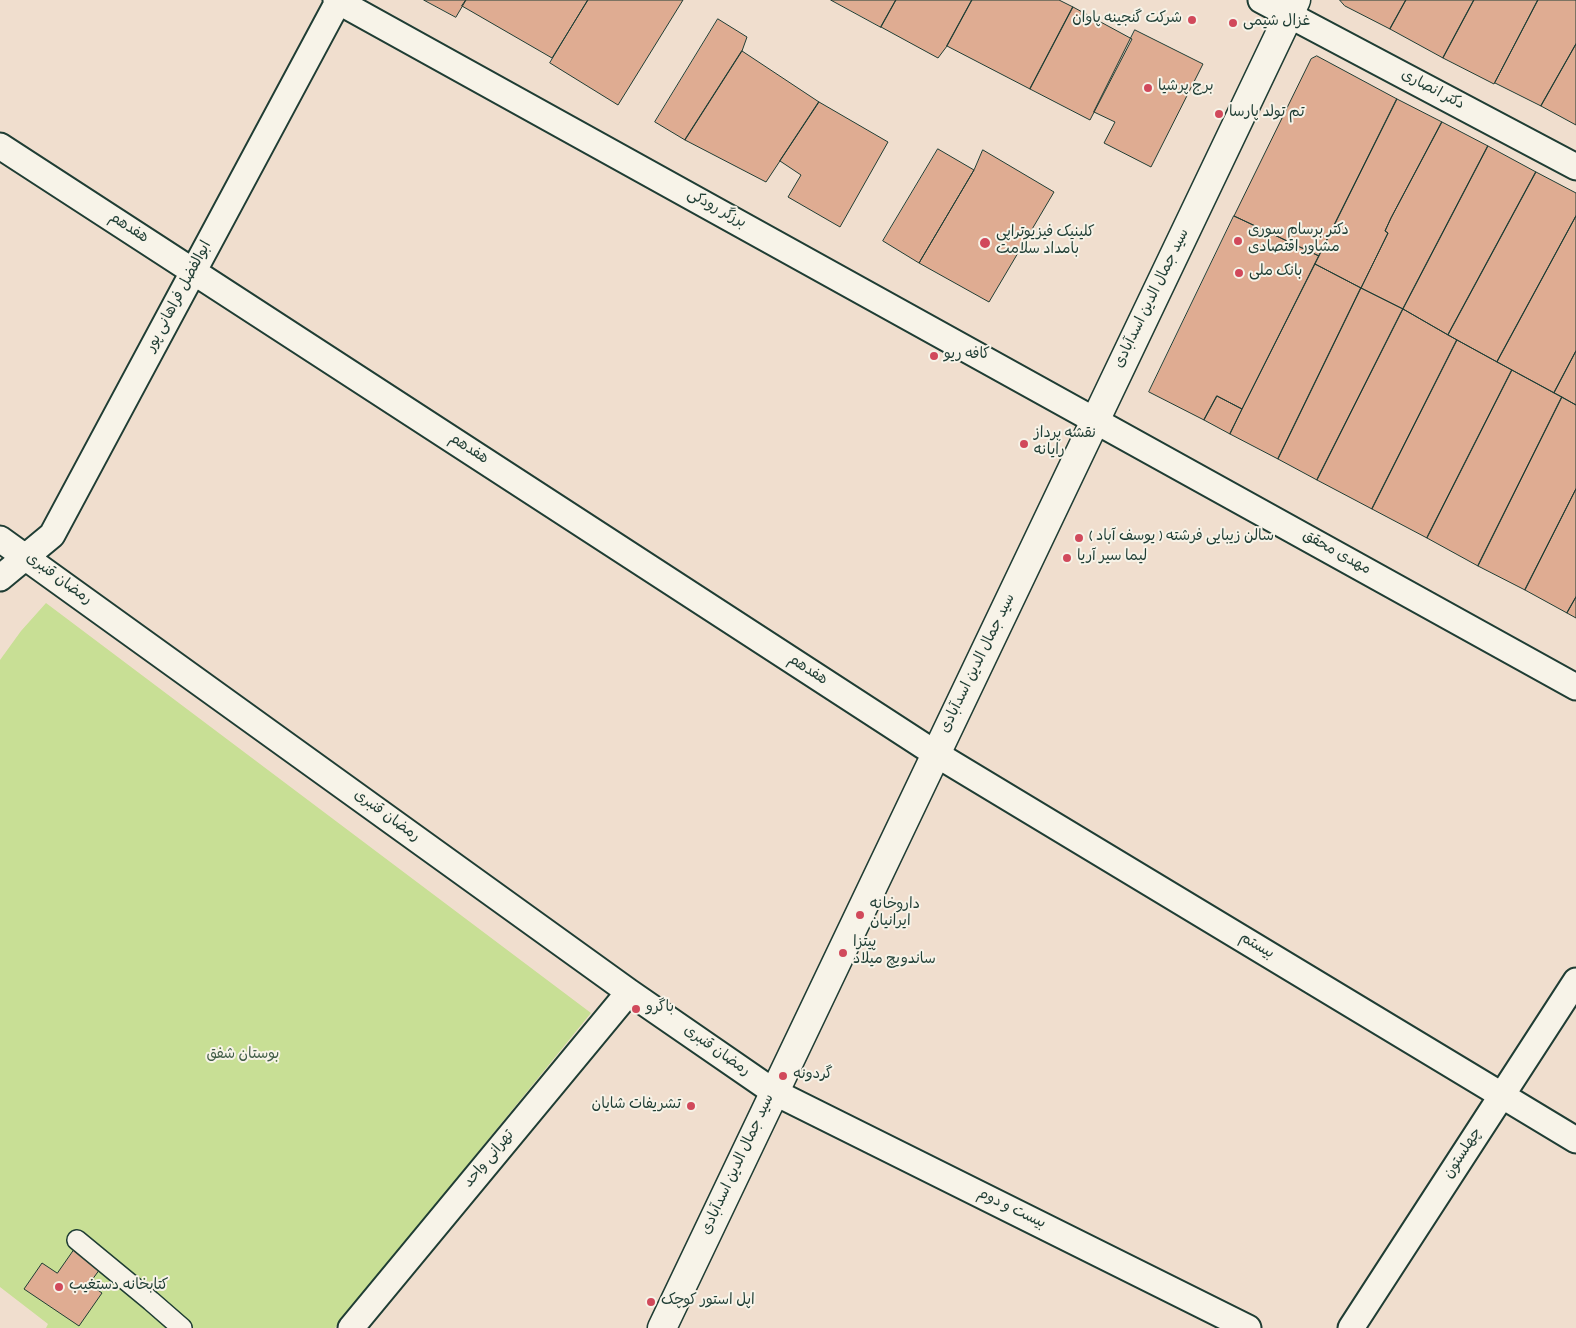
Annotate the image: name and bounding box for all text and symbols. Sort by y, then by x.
place label: شرکت گنجینه پاوان [1072,11,1182,29]
marker: شرکت گنجینه پاوان [1186,14,1198,26]
place label: غزال شیمی [1243,14,1310,32]
marker: غزال شیمی [1227,17,1239,29]
street label: دکتر انصاری [1397,67,1467,115]
place label: برج پرشیا [1158,79,1214,97]
marker: برج پرشیا [1142,82,1154,94]
place label: تم تولد پارسا [1229,105,1304,123]
marker: تم تولد پارسا [1213,108,1225,120]
street label: برزگر رودکی [683,186,749,234]
street label: هفدهم [105,210,151,248]
place label: دکتر برسام سوری مشاور اقتصادی [1248,223,1349,258]
place label: کلینیک فیزیوتراپی بامداد سلامت [996,225,1095,260]
street label: سید جمال الدین اسدآبادی [1111,226,1195,372]
marker: دکتر برسام سوری مشاور اقتصادی [1232,235,1244,247]
marker: کلینیک فیزیوتراپی بامداد سلامت [978,236,992,250]
street label: ابوالفضل فراهانی پور [143,239,217,355]
place label: بانک ملی [1249,264,1302,282]
marker: بانک ملی [1233,267,1245,279]
place label: کافه ریو [944,347,990,365]
marker: کافه ریو [928,350,940,362]
place label: نقشه پرداز رایانه [1034,426,1096,461]
street label: هفدهم [445,431,491,469]
marker: نقشه پرداز رایانه [1018,438,1030,450]
street label: مهدی محقق [1299,528,1373,580]
place label: سالن زیبایی فرشته ( یوسف آباد ) [1089,529,1274,547]
marker: سالن زیبایی فرشته ( یوسف آباد ) [1073,532,1085,544]
place label: لیما سیر آریا [1077,549,1147,567]
street label: رمضان قنبری [21,550,95,610]
marker: لیما سیر آریا [1061,552,1073,564]
street label: سید جمال الدین اسدآبادی [937,591,1021,737]
street label: هفدهم [784,652,830,690]
street label: رمضان قنبری [349,787,423,847]
place label: داروخانه ایرانیان [870,897,920,932]
marker: داروخانه ایرانیان [854,909,866,921]
street label: بیستم [1235,930,1277,964]
place label: پیتزا ساندویچ میلاد [853,935,936,970]
marker: پیتزا ساندویچ میلاد [837,947,849,959]
place label: باگرو [646,1000,674,1018]
marker: باگرو [630,1003,642,1015]
street label: رمضان قنبری [679,1022,753,1082]
park label: بوستان شفق [207,1047,279,1065]
place label: گردونه [793,1067,833,1085]
marker: گردونه [777,1070,789,1082]
street label: سید جمال الدین اسدآبادی [699,1092,779,1238]
place label: تشریفات شایان [592,1097,681,1115]
marker: تشریفات شایان [685,1100,697,1112]
street label: چهلستون [1441,1125,1487,1183]
street label: تهرانی واحد [461,1128,519,1192]
street label: بیست و دوم [974,1186,1048,1234]
place label: کتابخانه دستغیب [69,1278,169,1296]
marker: کتابخانه دستغیب [53,1281,65,1293]
place label: اپل استور کوچک [661,1293,755,1311]
marker: اپل استور کوچک [645,1296,657,1308]

